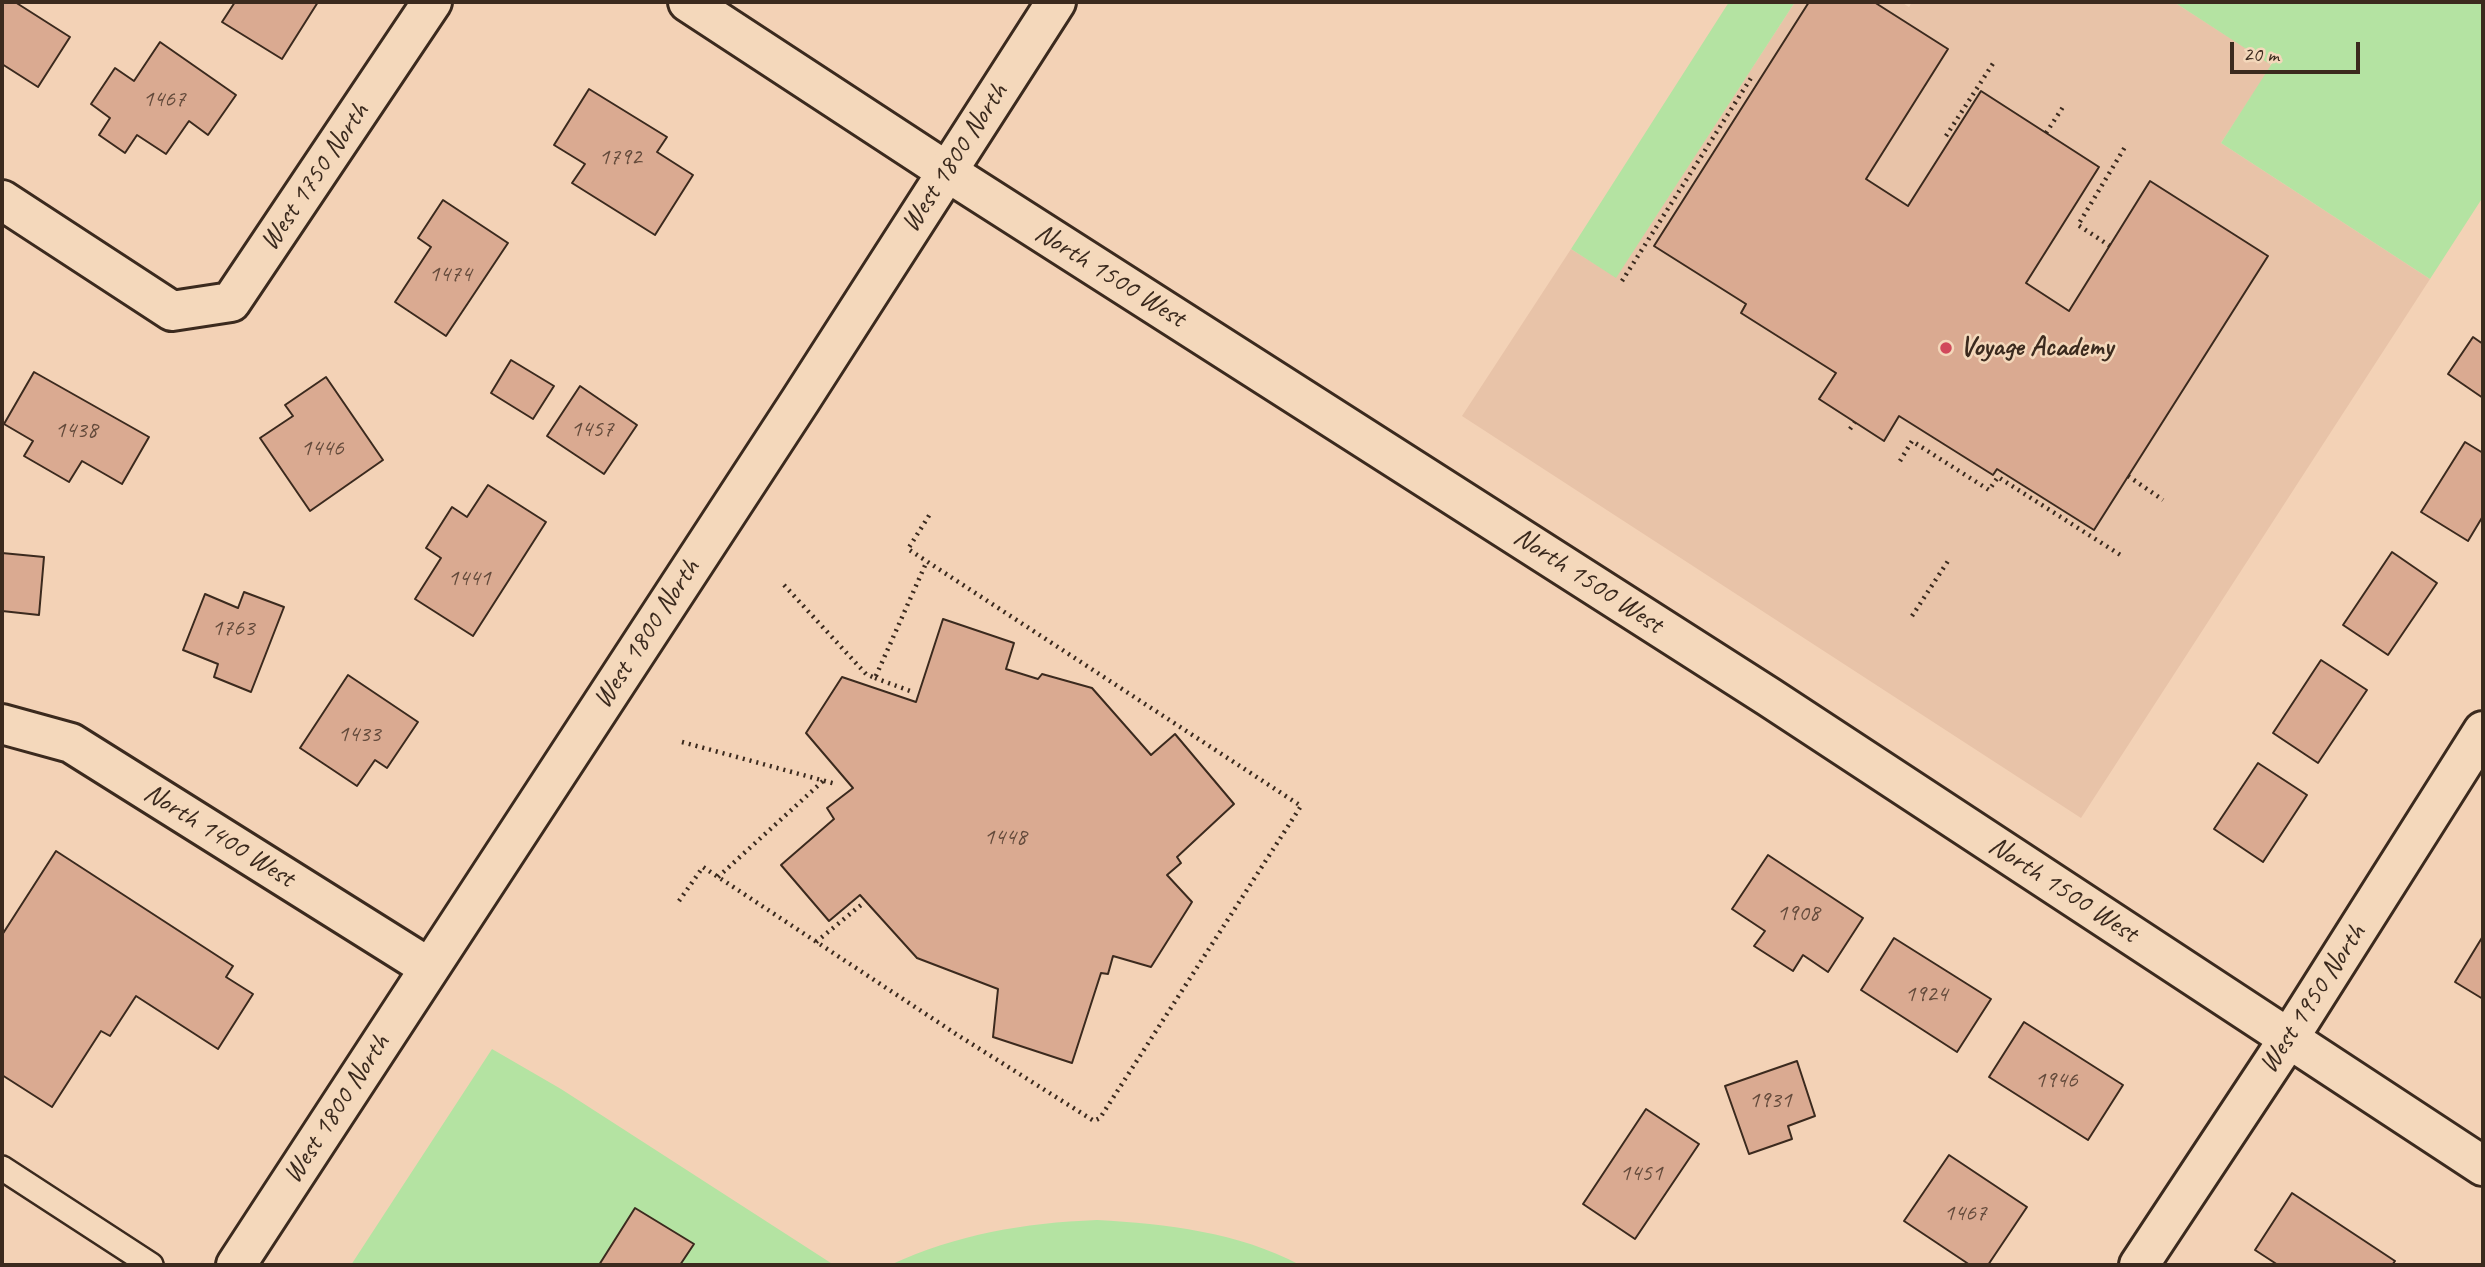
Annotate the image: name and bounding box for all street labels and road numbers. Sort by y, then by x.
street label: West 1800 North [894,77,1016,239]
street label: West 1750 North [253,97,377,257]
street label: North 1500 West [1029,216,1191,336]
street label: North 1500 West [1507,520,1669,642]
street label: West 1800 North [586,553,708,715]
street label: North 1400 West [138,776,300,896]
street label: North 1500 West [1982,829,2144,951]
street label: West 1950 North [2252,918,2374,1080]
street label: West 1800 North [276,1028,398,1190]

